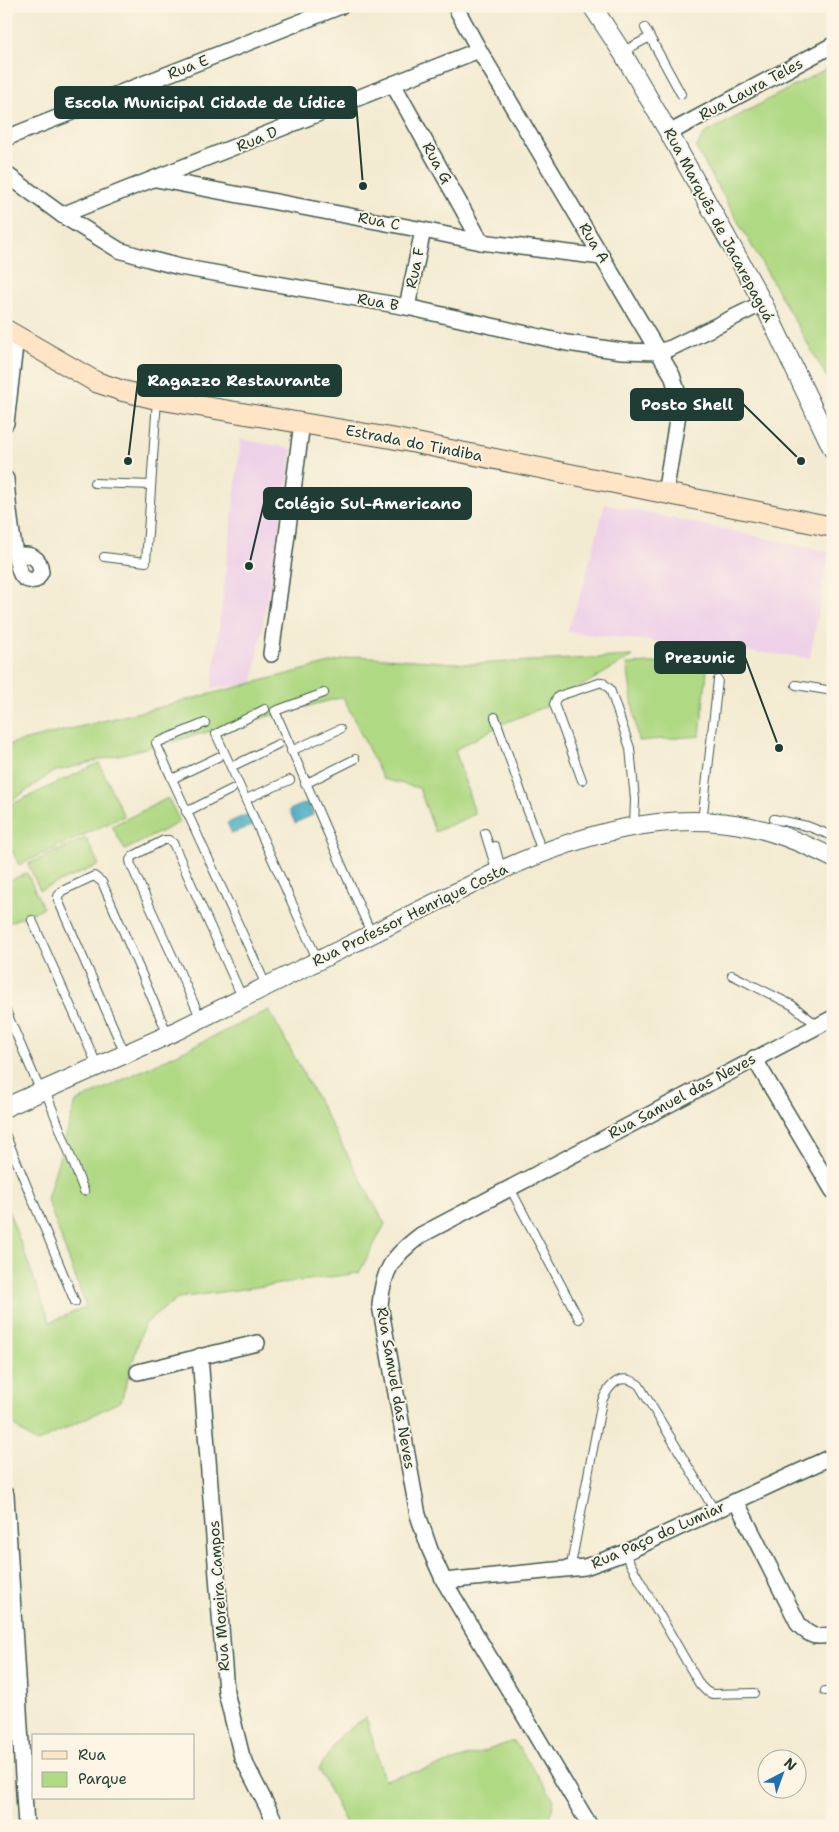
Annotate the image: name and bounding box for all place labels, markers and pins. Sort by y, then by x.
callout: Escola Municipal Cidade de Lídice [55,87,356,118]
callout: Ragazzo Restaurante [138,365,341,396]
callout: Posto Shell [631,389,743,420]
callout: Colégio Sul-Americano [264,488,471,519]
callout: Prezunic [655,642,745,673]

